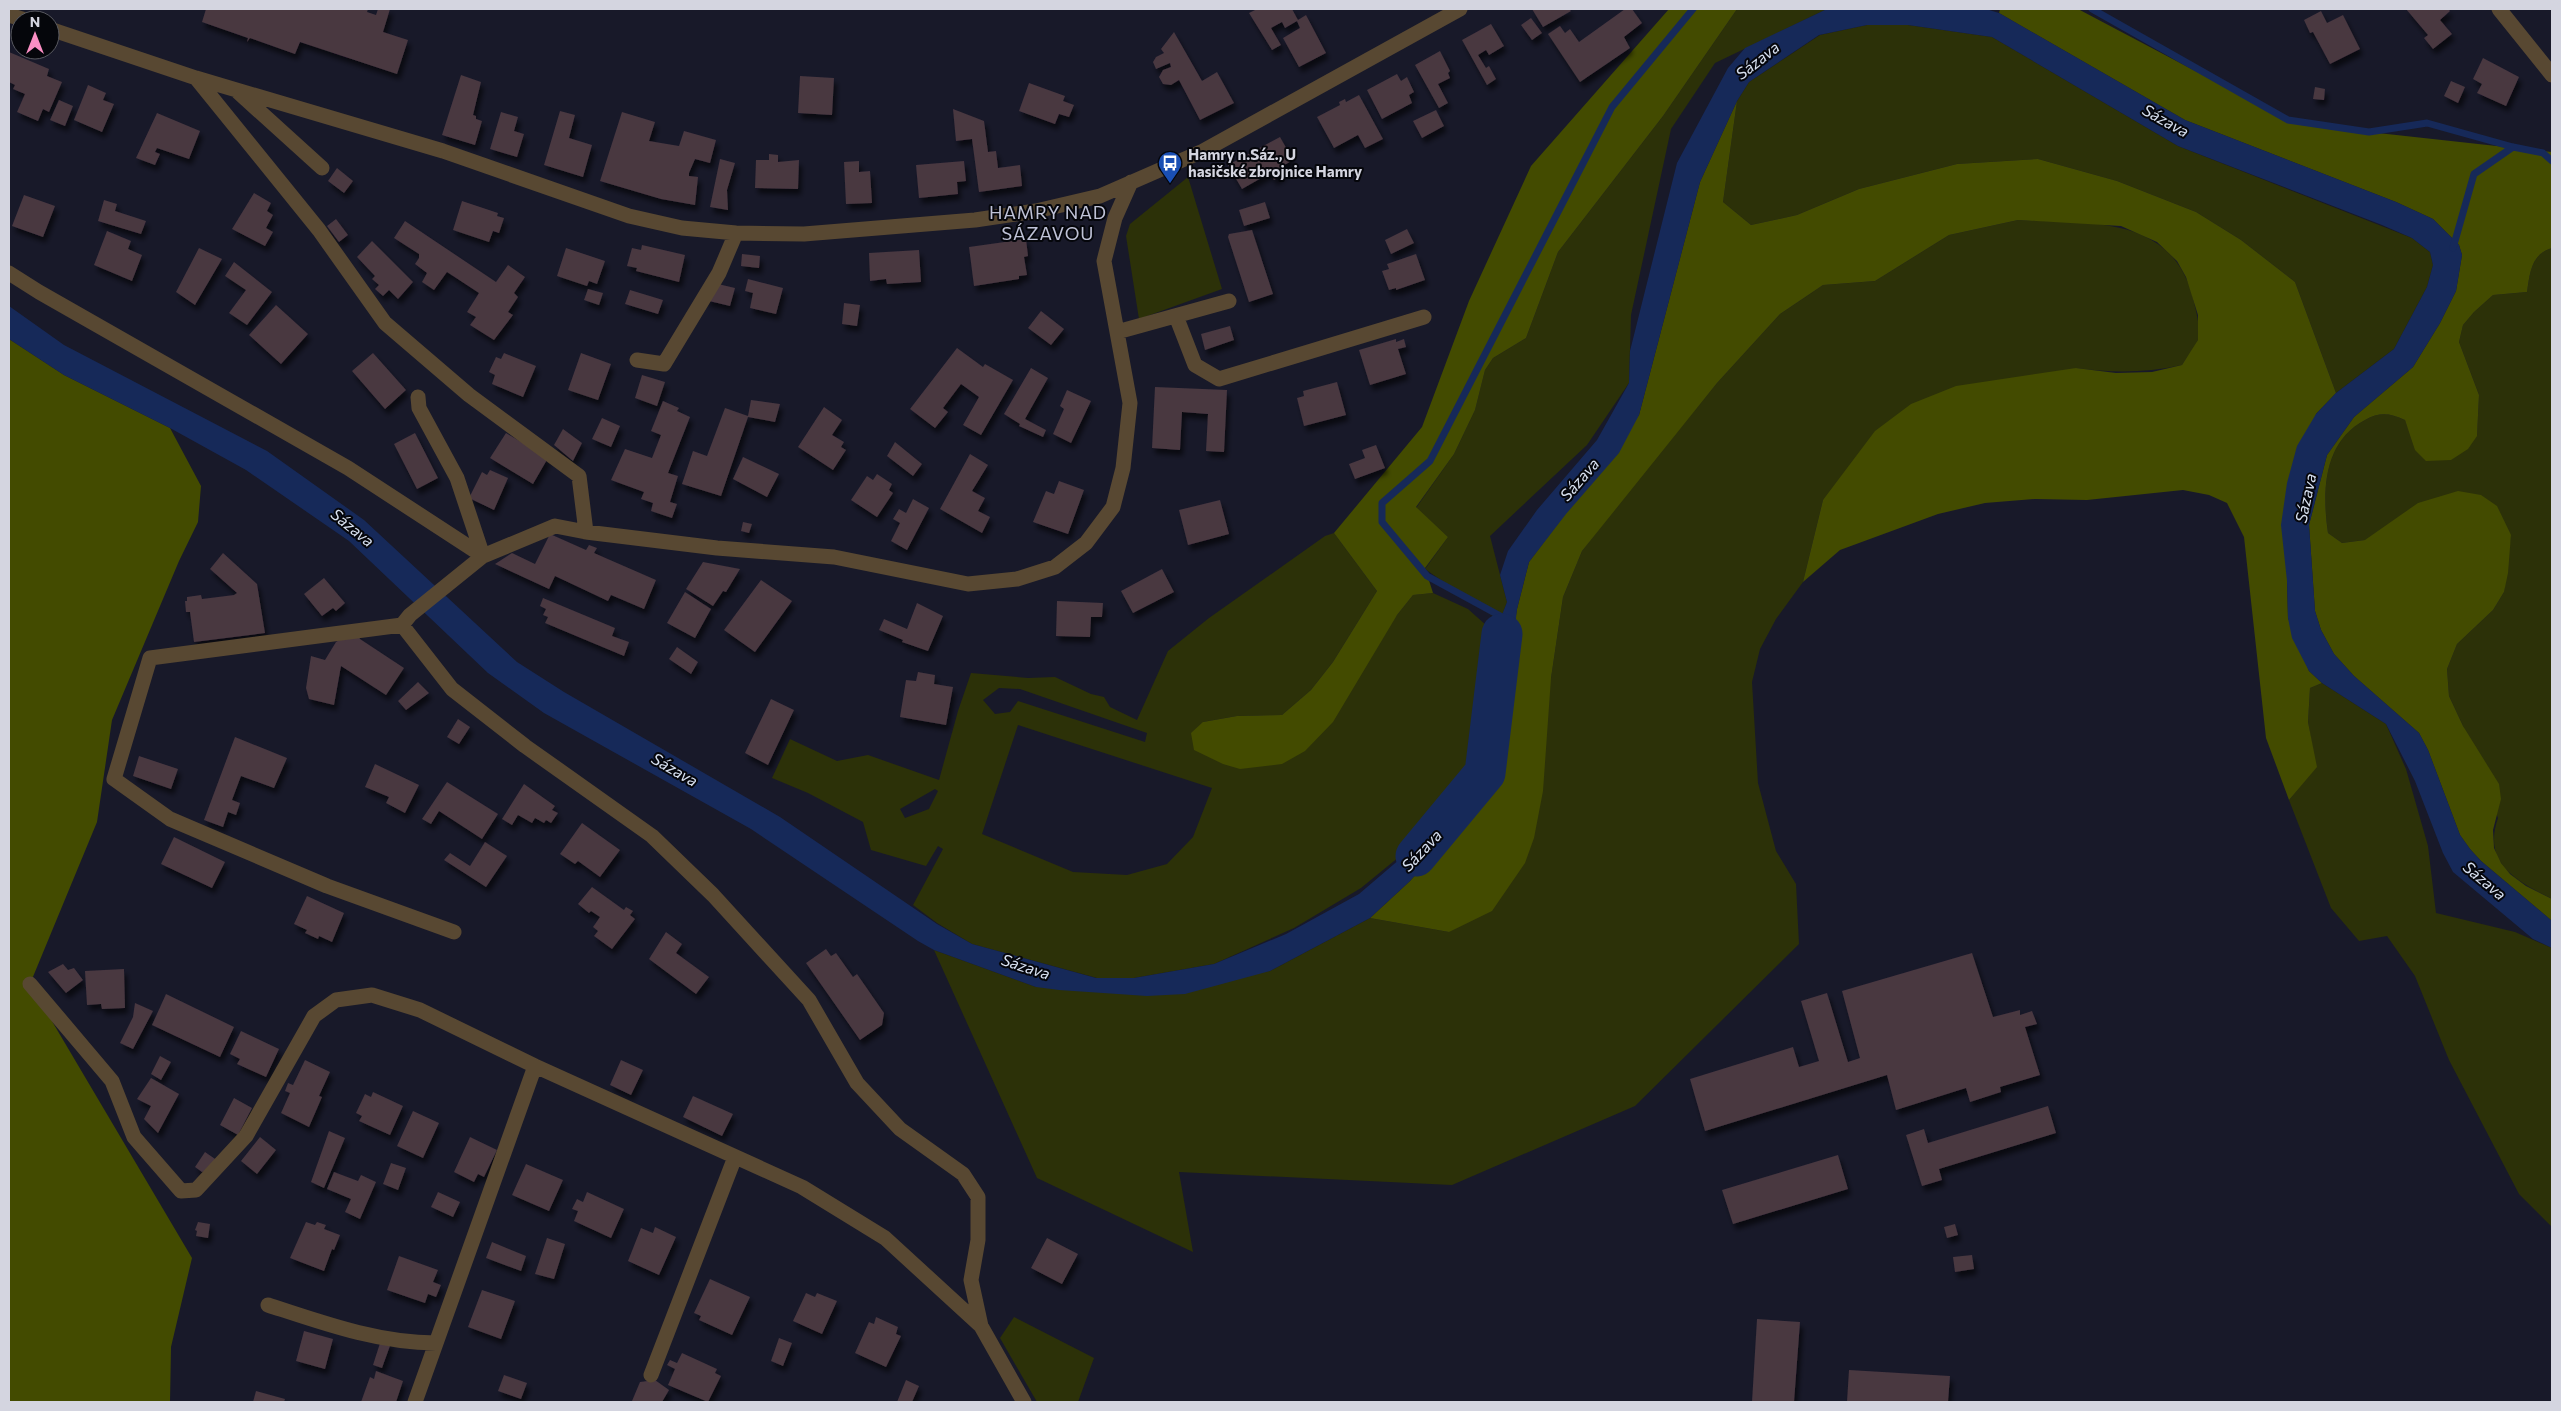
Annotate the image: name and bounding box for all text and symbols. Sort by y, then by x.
north arrow [10,10,60,60]
text: N [30,13,40,30]
water label: Sázava [1731,37,1783,83]
water label: Sázava [2139,100,2193,140]
place label: Hamry n.Sáz., U hasičské zbrojnice Hamry [1188,145,1363,180]
bus stop icon: Hamry n.Sáz., U hasičské zbrojnice Hamry [1157,150,1183,184]
district label: HAMRY NAD SÁZAVOU [989,201,1107,244]
water label: Sázava [1555,454,1603,504]
water label: Sázava [2291,472,2319,524]
water label: Sázava [328,504,378,550]
water label: Sázava [649,748,701,790]
water label: Sázava [1397,825,1445,875]
water label: Sázava [2460,857,2510,903]
water label: Sázava [999,949,1053,983]

